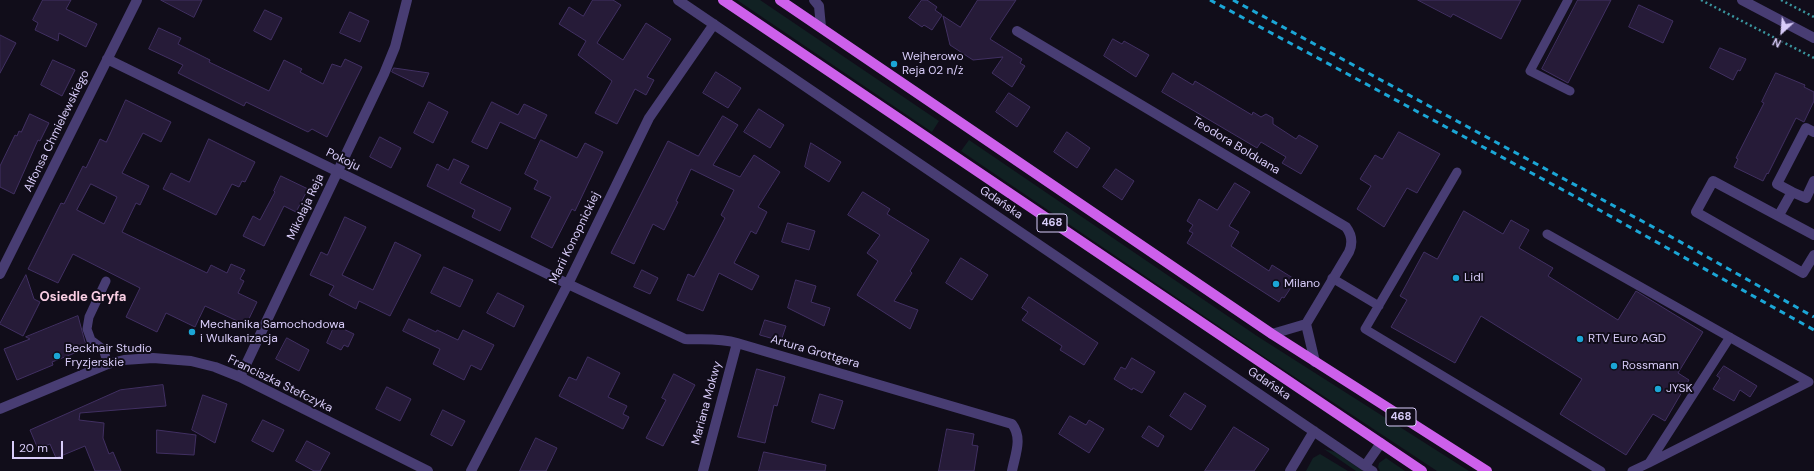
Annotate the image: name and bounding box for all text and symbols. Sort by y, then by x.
north arrow [1762,12,1802,52]
text: N [1770,35,1783,51]
place label: Wejherowo Reja 02 n/ż [902,50,964,78]
marker: Wejherowo Reja 02 n/ż [889,59,899,69]
street label: Alfonsa Chmielewskiego [21,68,93,194]
street label: Teodora Bolduana [1190,114,1282,178]
street label: Pokoju [324,146,362,174]
street label: Mikołaja Reja [284,172,328,242]
street label: Gdańska [977,183,1025,223]
street label: Marii Konopnickiej [546,190,604,286]
road number: 468 [1037,214,1067,232]
place label: Lidl [1464,271,1483,285]
marker: Lidl [1451,273,1461,283]
place label: Milano [1284,277,1320,291]
marker: Milano [1271,279,1281,289]
district label: Osiedle Gryfa [40,290,126,306]
place label: Mechanika Samochodowa i Wulkanizacja [200,318,345,346]
marker: Mechanika Samochodowa i Wulkanizacja [187,327,197,337]
street label: Artura Grottgera [769,332,861,372]
place label: RTV Euro AGD [1588,332,1666,346]
marker: RTV Euro AGD [1575,334,1585,344]
place label: Beckhair Studio Fryzjerskie [65,342,152,370]
marker: Beckhair Studio Fryzjerskie [52,351,62,361]
street label: Franciszka Stefczyka [225,352,335,416]
place label: Rossmann [1622,359,1679,373]
street label: Mariana Mokwy [689,360,725,446]
marker: Rossmann [1609,361,1619,371]
street label: Gdańska [1245,364,1293,404]
place label: JYSK [1666,382,1692,396]
marker: JYSK [1653,384,1663,394]
road number: 468 [1386,408,1416,426]
scale bar [14,433,65,459]
text: 20 m [19,440,48,456]

